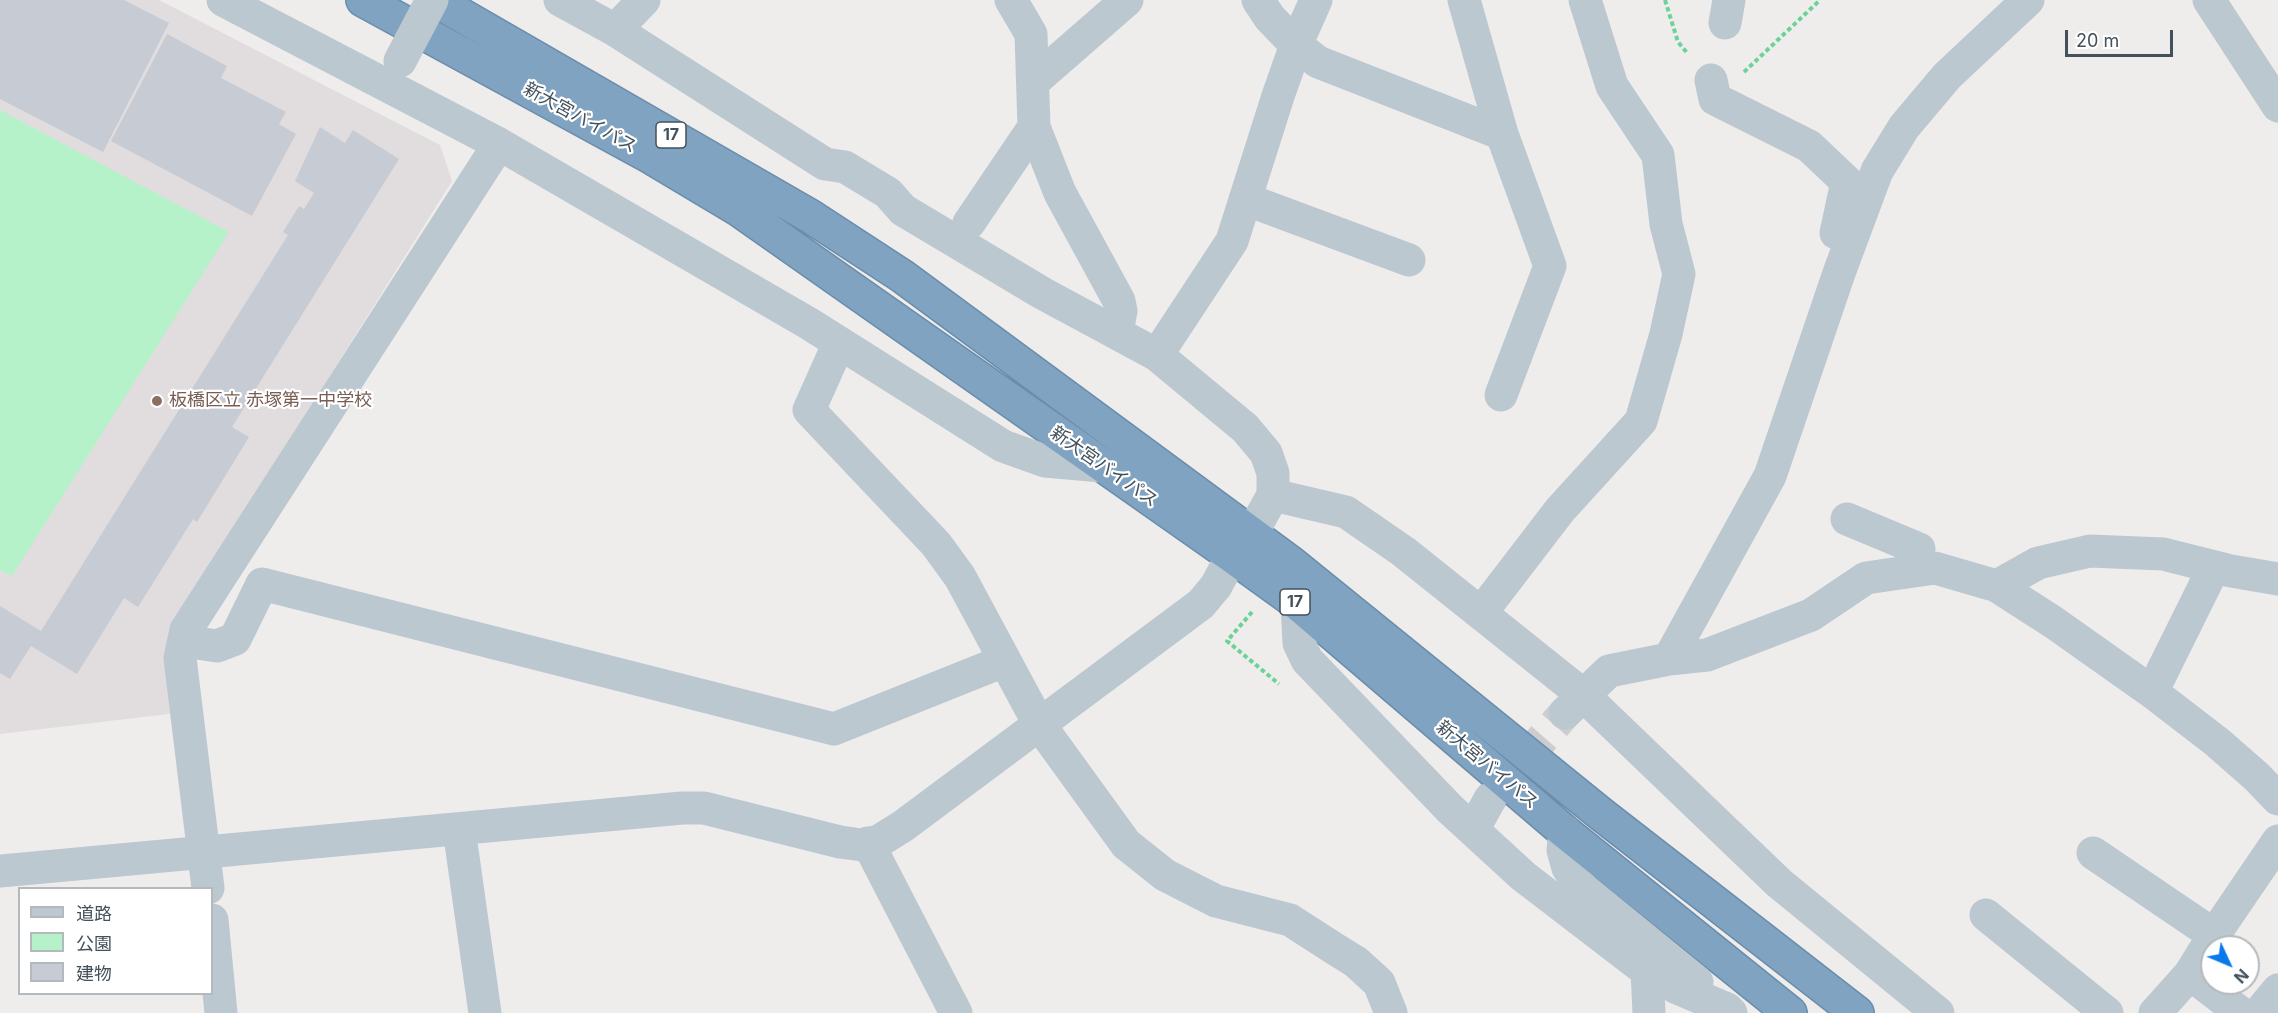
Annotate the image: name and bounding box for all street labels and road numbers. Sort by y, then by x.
street label: 新大宮バイパス [520,78,640,158]
road number: 17 [656,122,686,148]
street label: 新大宮バイパス [1046,422,1162,512]
road number: 17 [1280,589,1310,615]
street label: 新大宮バイパス [1432,716,1542,814]

